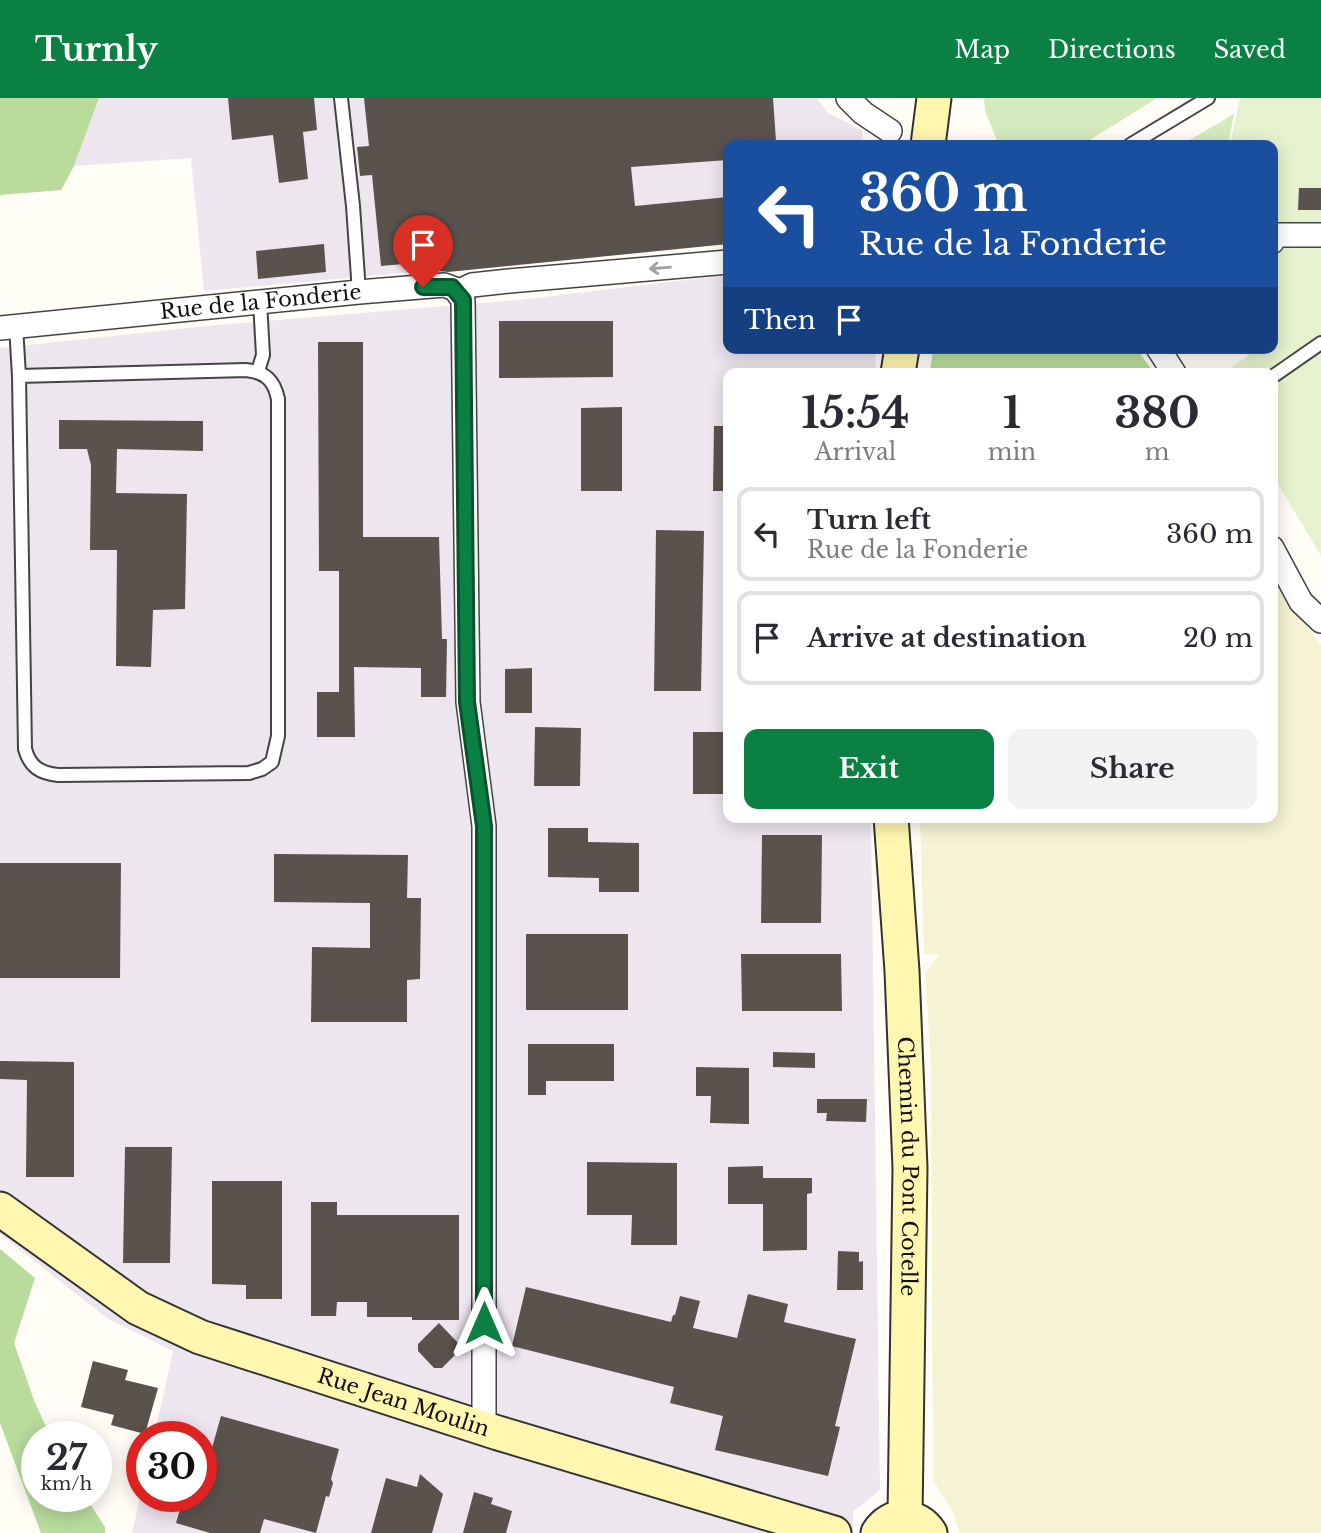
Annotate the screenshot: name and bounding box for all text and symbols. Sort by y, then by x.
text: Turnly [35,29,158,70]
text: Map [954,35,1010,64]
text: Directions [1048,35,1176,64]
text: Saved [1214,35,1286,64]
text: 360 m [859,163,1027,224]
icon: left [744,168,835,259]
pin [393,215,453,287]
text: Rue de la Fonderie [859,224,1167,264]
icon: arrive [404,226,442,264]
one-way arrow [649,262,672,275]
street label: Rue de la Fonderie [159,279,363,325]
icon: arrive [830,301,868,339]
text: Then [744,304,816,336]
text: 15:54 [801,387,909,439]
text: 1 [1003,387,1021,439]
text: 380 [1115,387,1200,439]
text: Arrival [815,438,896,466]
text: min [988,438,1036,466]
text: m [1145,438,1169,466]
text: Turn left [807,504,931,536]
icon: left [748,515,786,553]
text: 360 m [1166,518,1253,550]
text: Rue de la Fonderie [807,536,1028,564]
icon: arrive [748,619,786,657]
text: Arrive at destination [807,622,1087,654]
text: 20 m [1183,622,1253,654]
button: Exit [744,729,994,809]
button: Share [1008,729,1257,809]
street label: Chemin du Pont Cotelle [892,1036,923,1297]
position arrow [447,1286,521,1360]
street label: Rue Jean Moulin [314,1363,493,1442]
speed limit sign: 30 [126,1421,217,1512]
text: 27 [46,1436,87,1479]
text: km/h [41,1473,92,1495]

